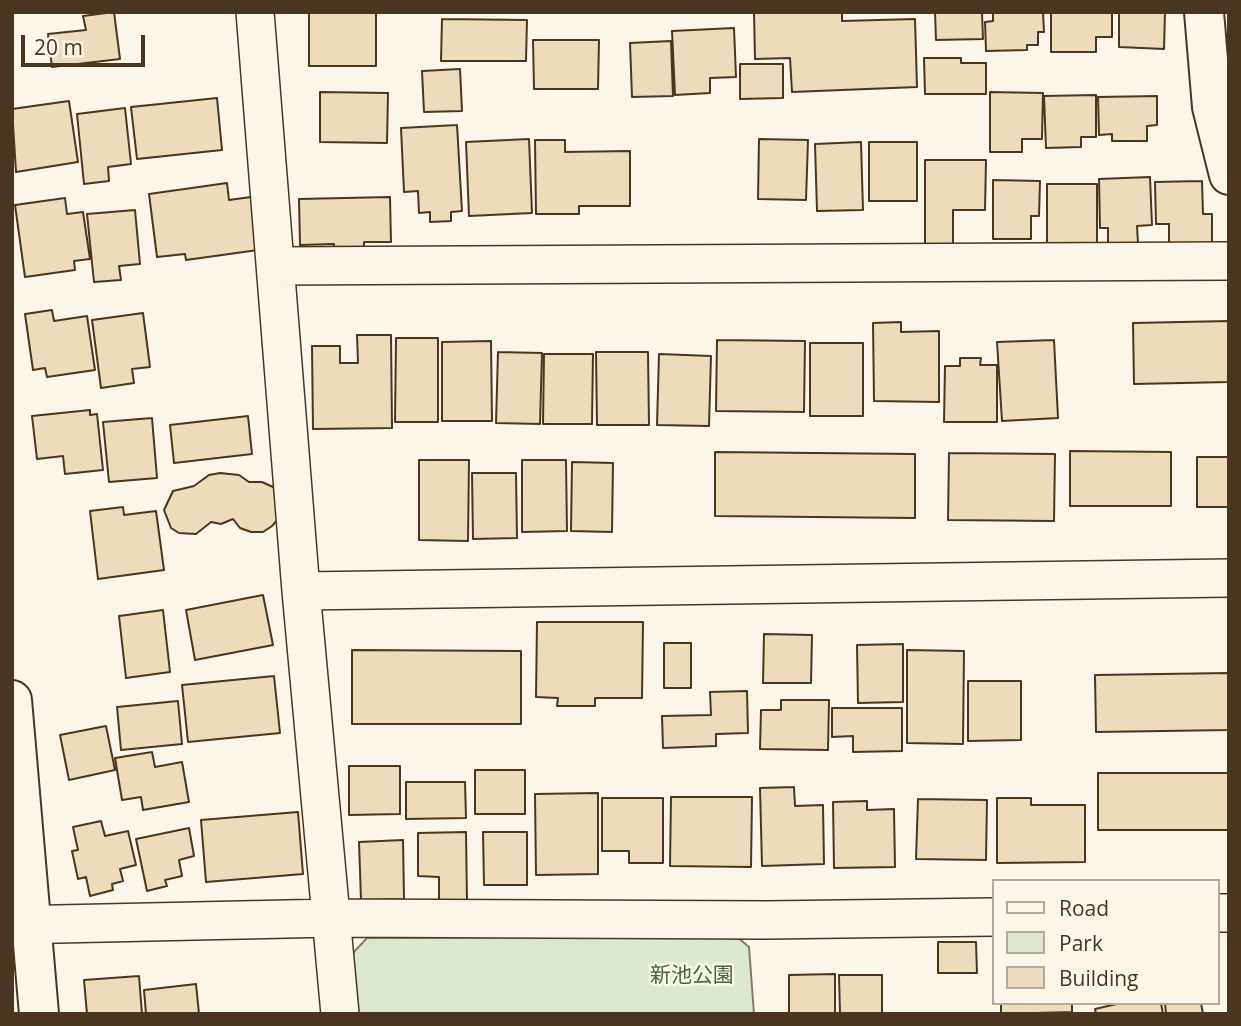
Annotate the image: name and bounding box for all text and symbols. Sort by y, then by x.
scale bar [24,21,149,65]
text: 20 m [34,33,83,61]
legend [992,879,1220,1005]
text: Road [1059,894,1109,922]
text: Park [1059,929,1103,957]
park label: 新池公園 [650,963,734,989]
text: Building [1059,964,1138,992]

